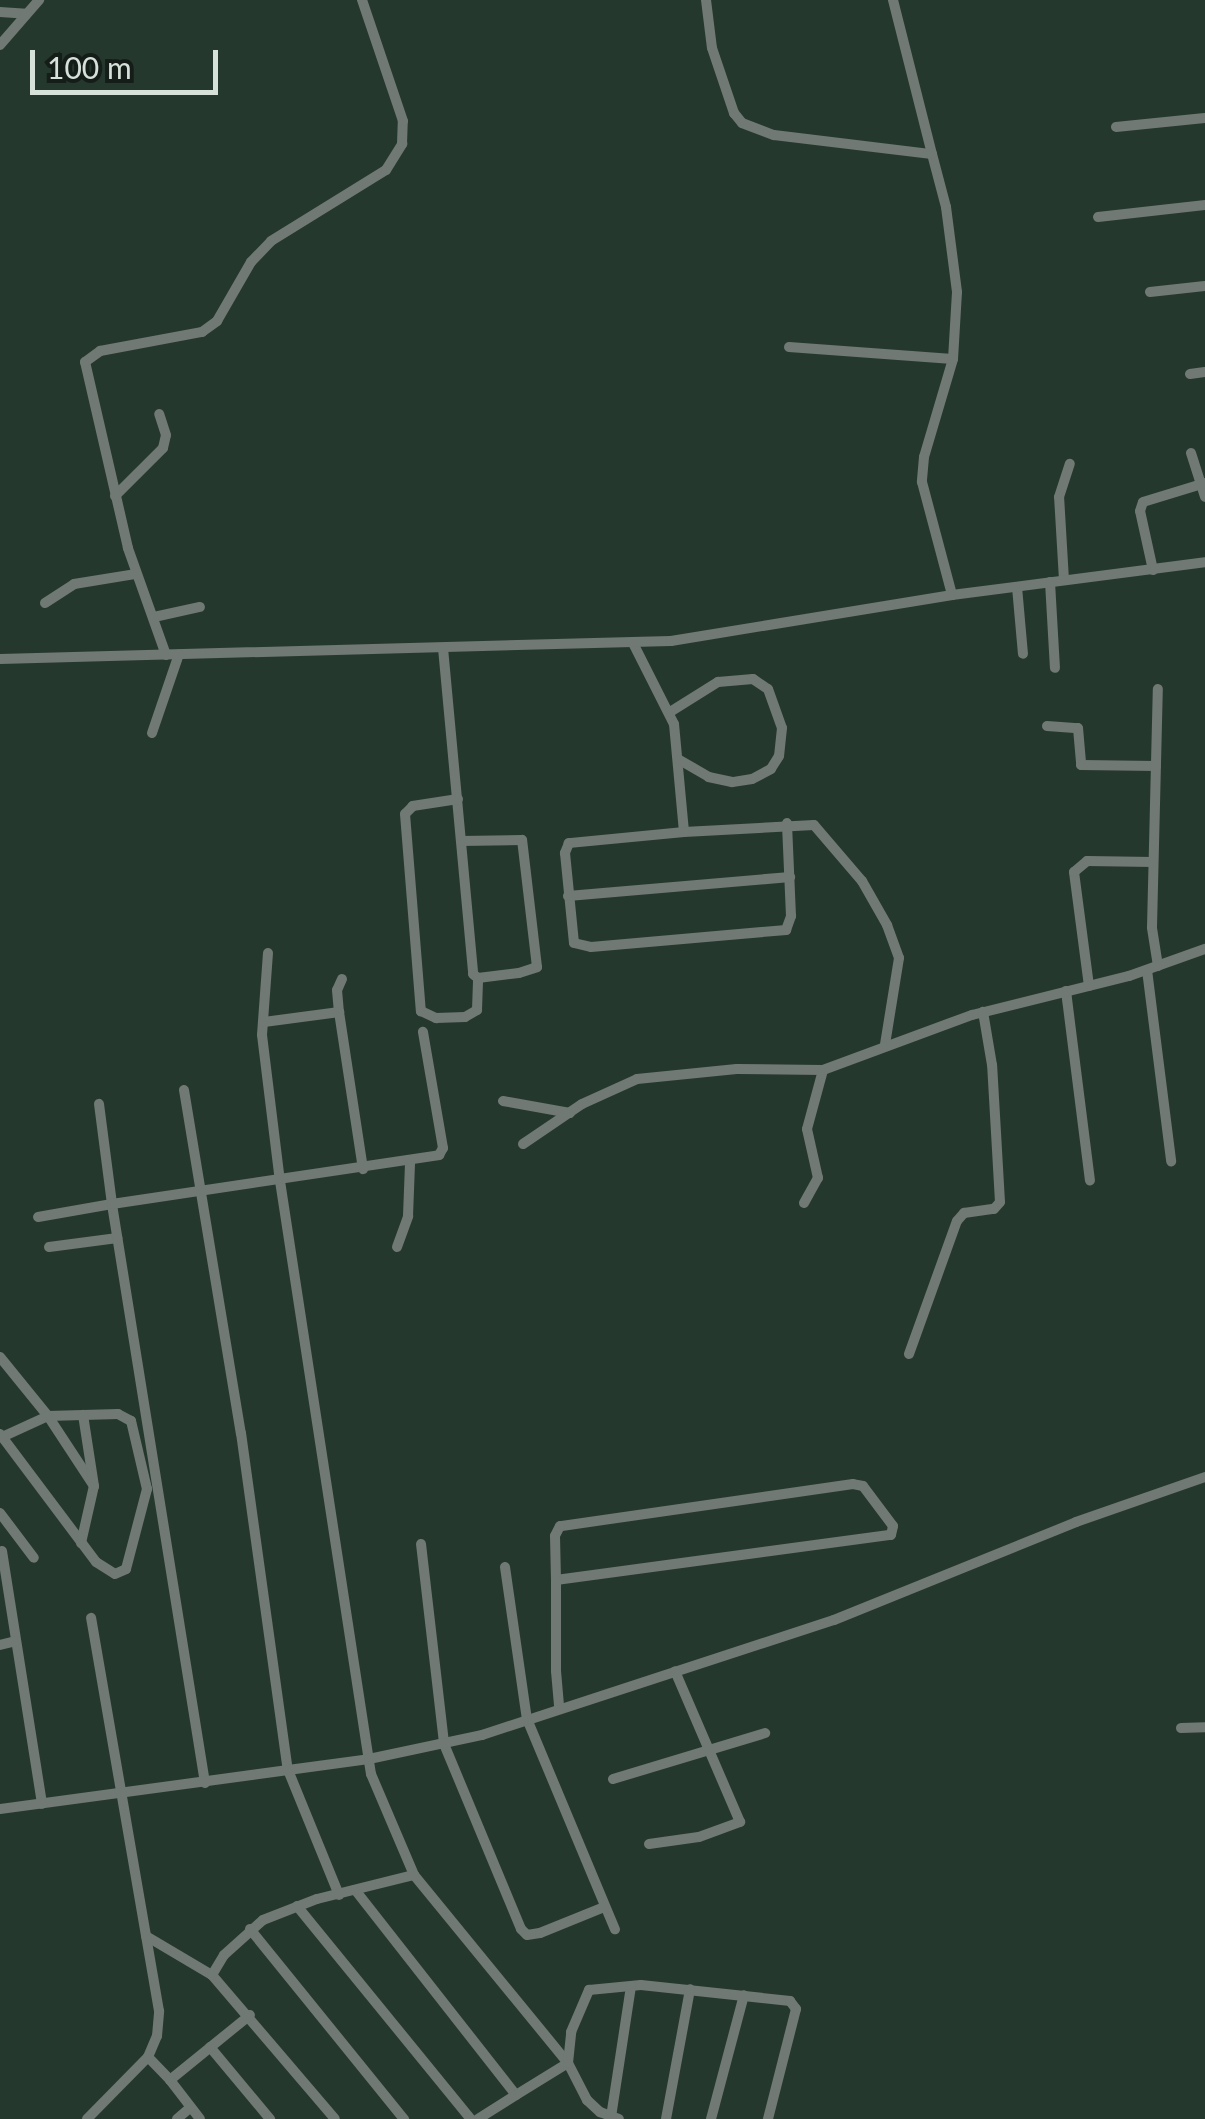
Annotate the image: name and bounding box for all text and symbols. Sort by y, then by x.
scale bar [35,30,222,92]
text: 100 m [47,49,132,85]

